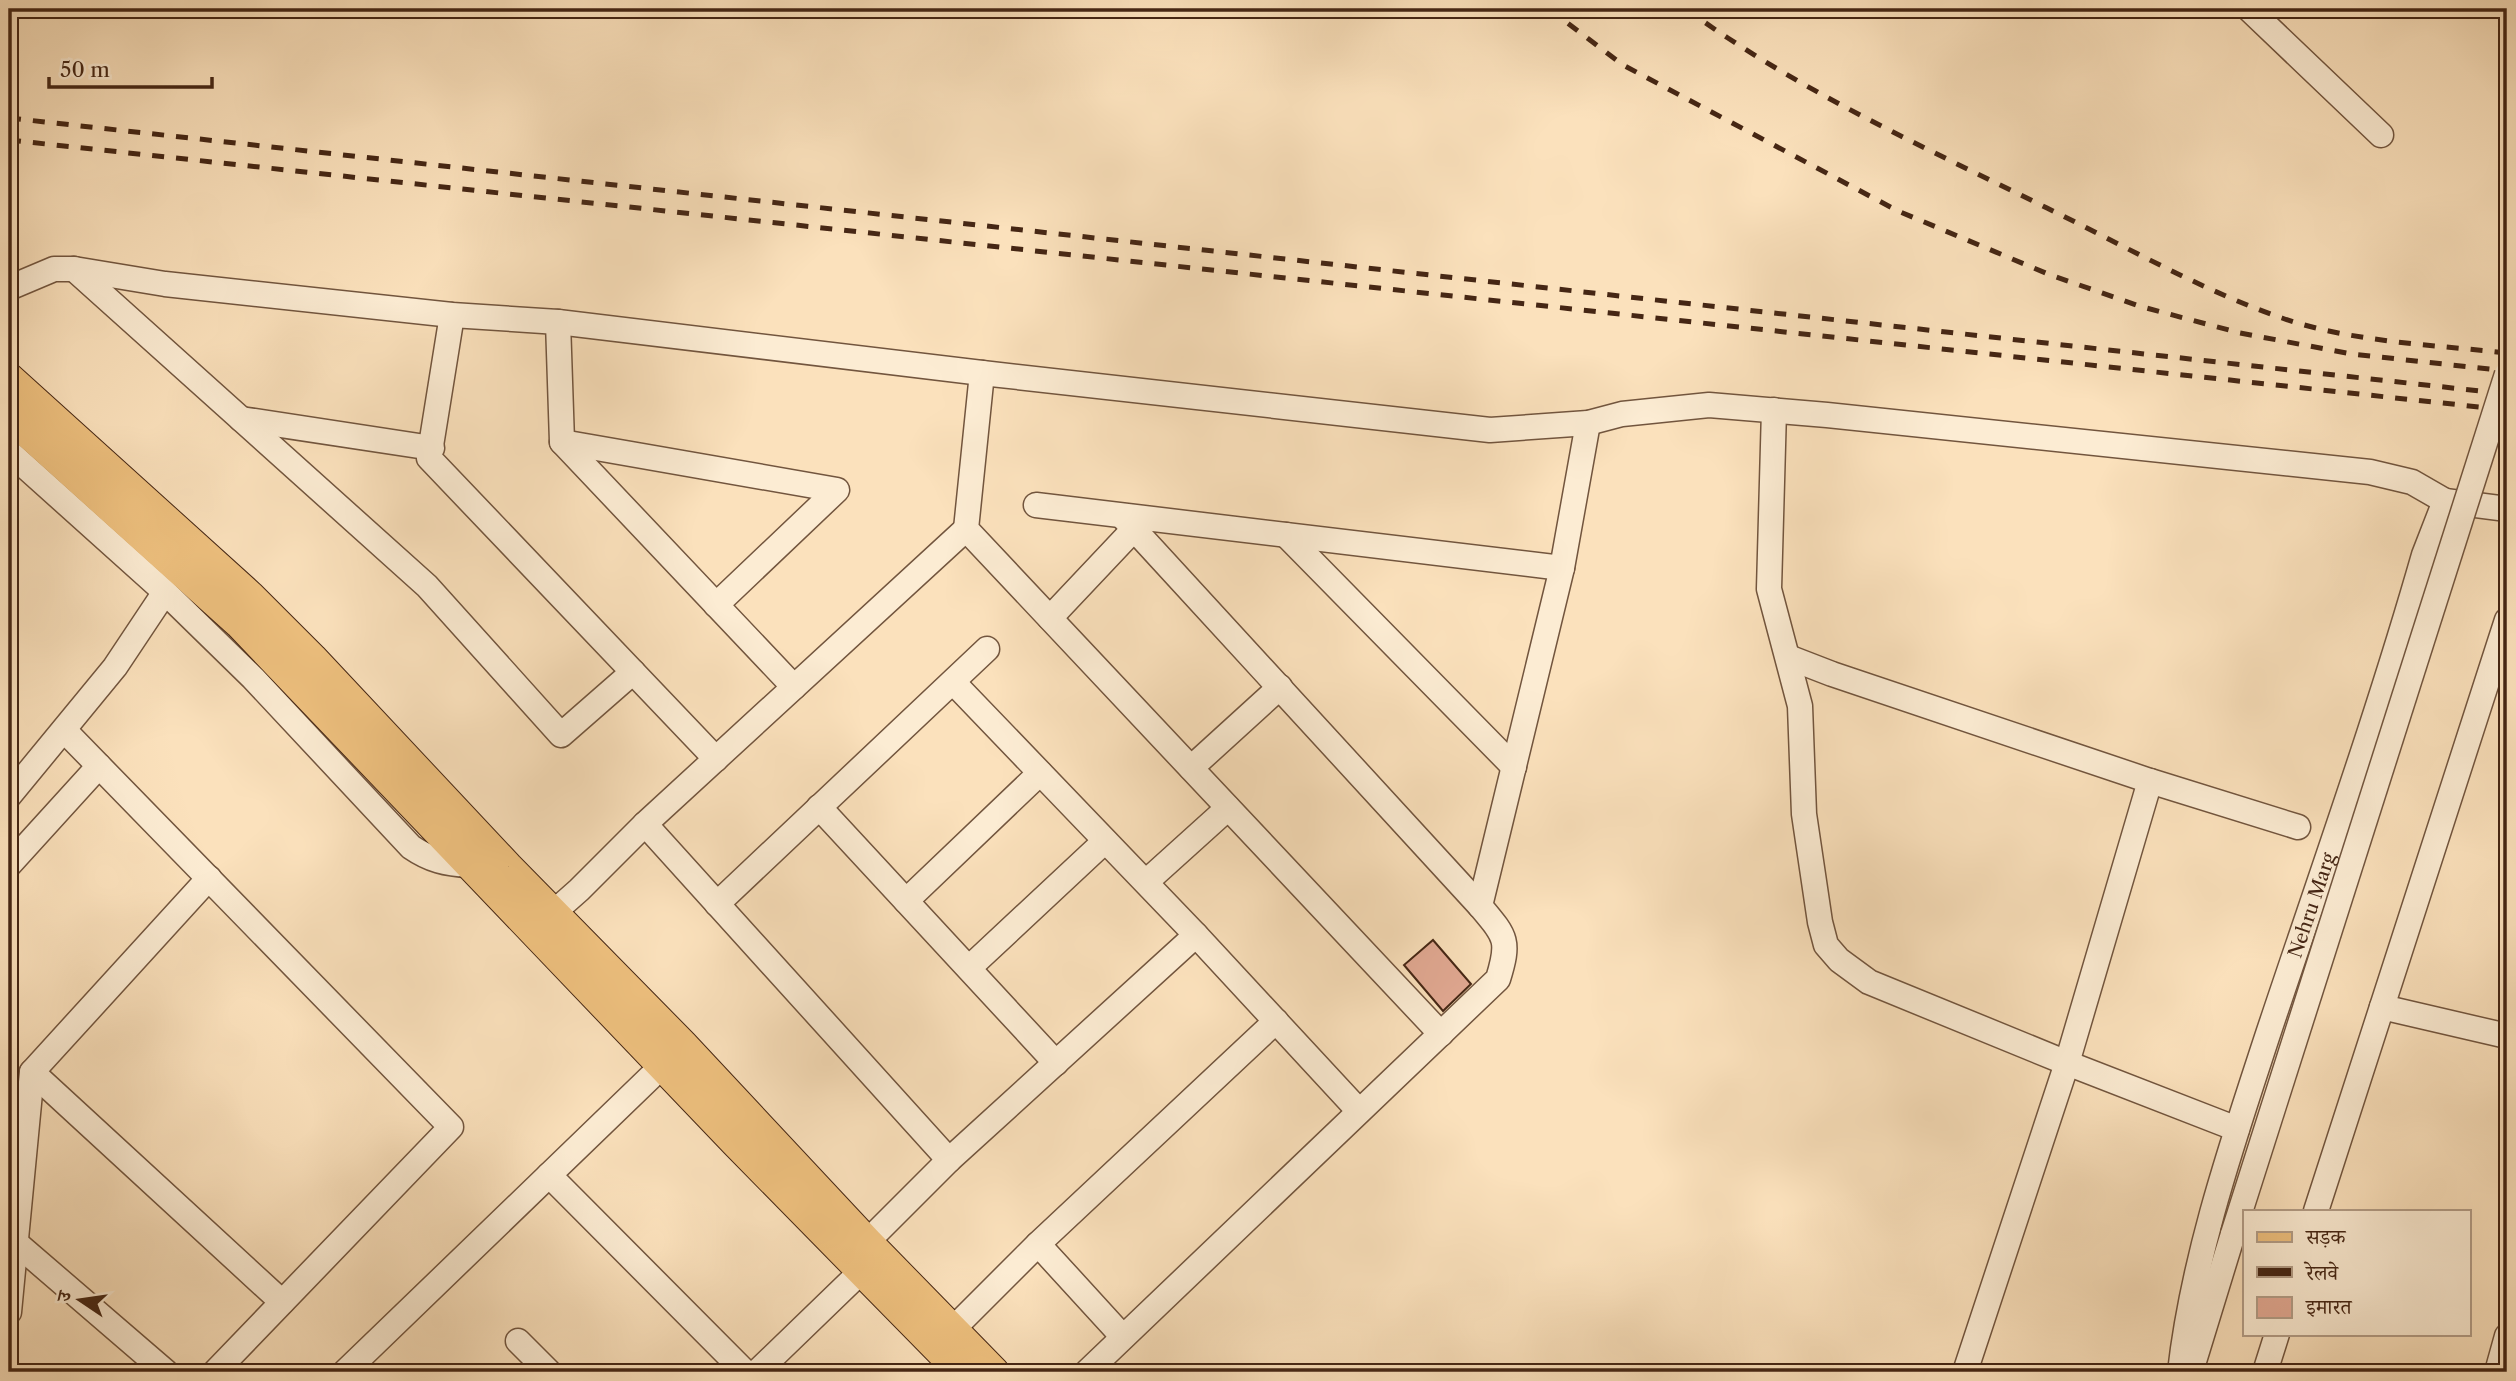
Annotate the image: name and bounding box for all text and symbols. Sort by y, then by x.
scale bar [49,46,212,90]
text: 50 m [60,57,110,82]
street label: Nehru Marg [2283,849,2340,961]
legend [2243,1210,2470,1336]
text: सड़क [2305,1224,2346,1249]
text: रेलवे [2303,1260,2340,1285]
north arrow [46,1266,116,1336]
text: उ [51,1288,77,1306]
text: इमारत [2305,1294,2353,1319]

